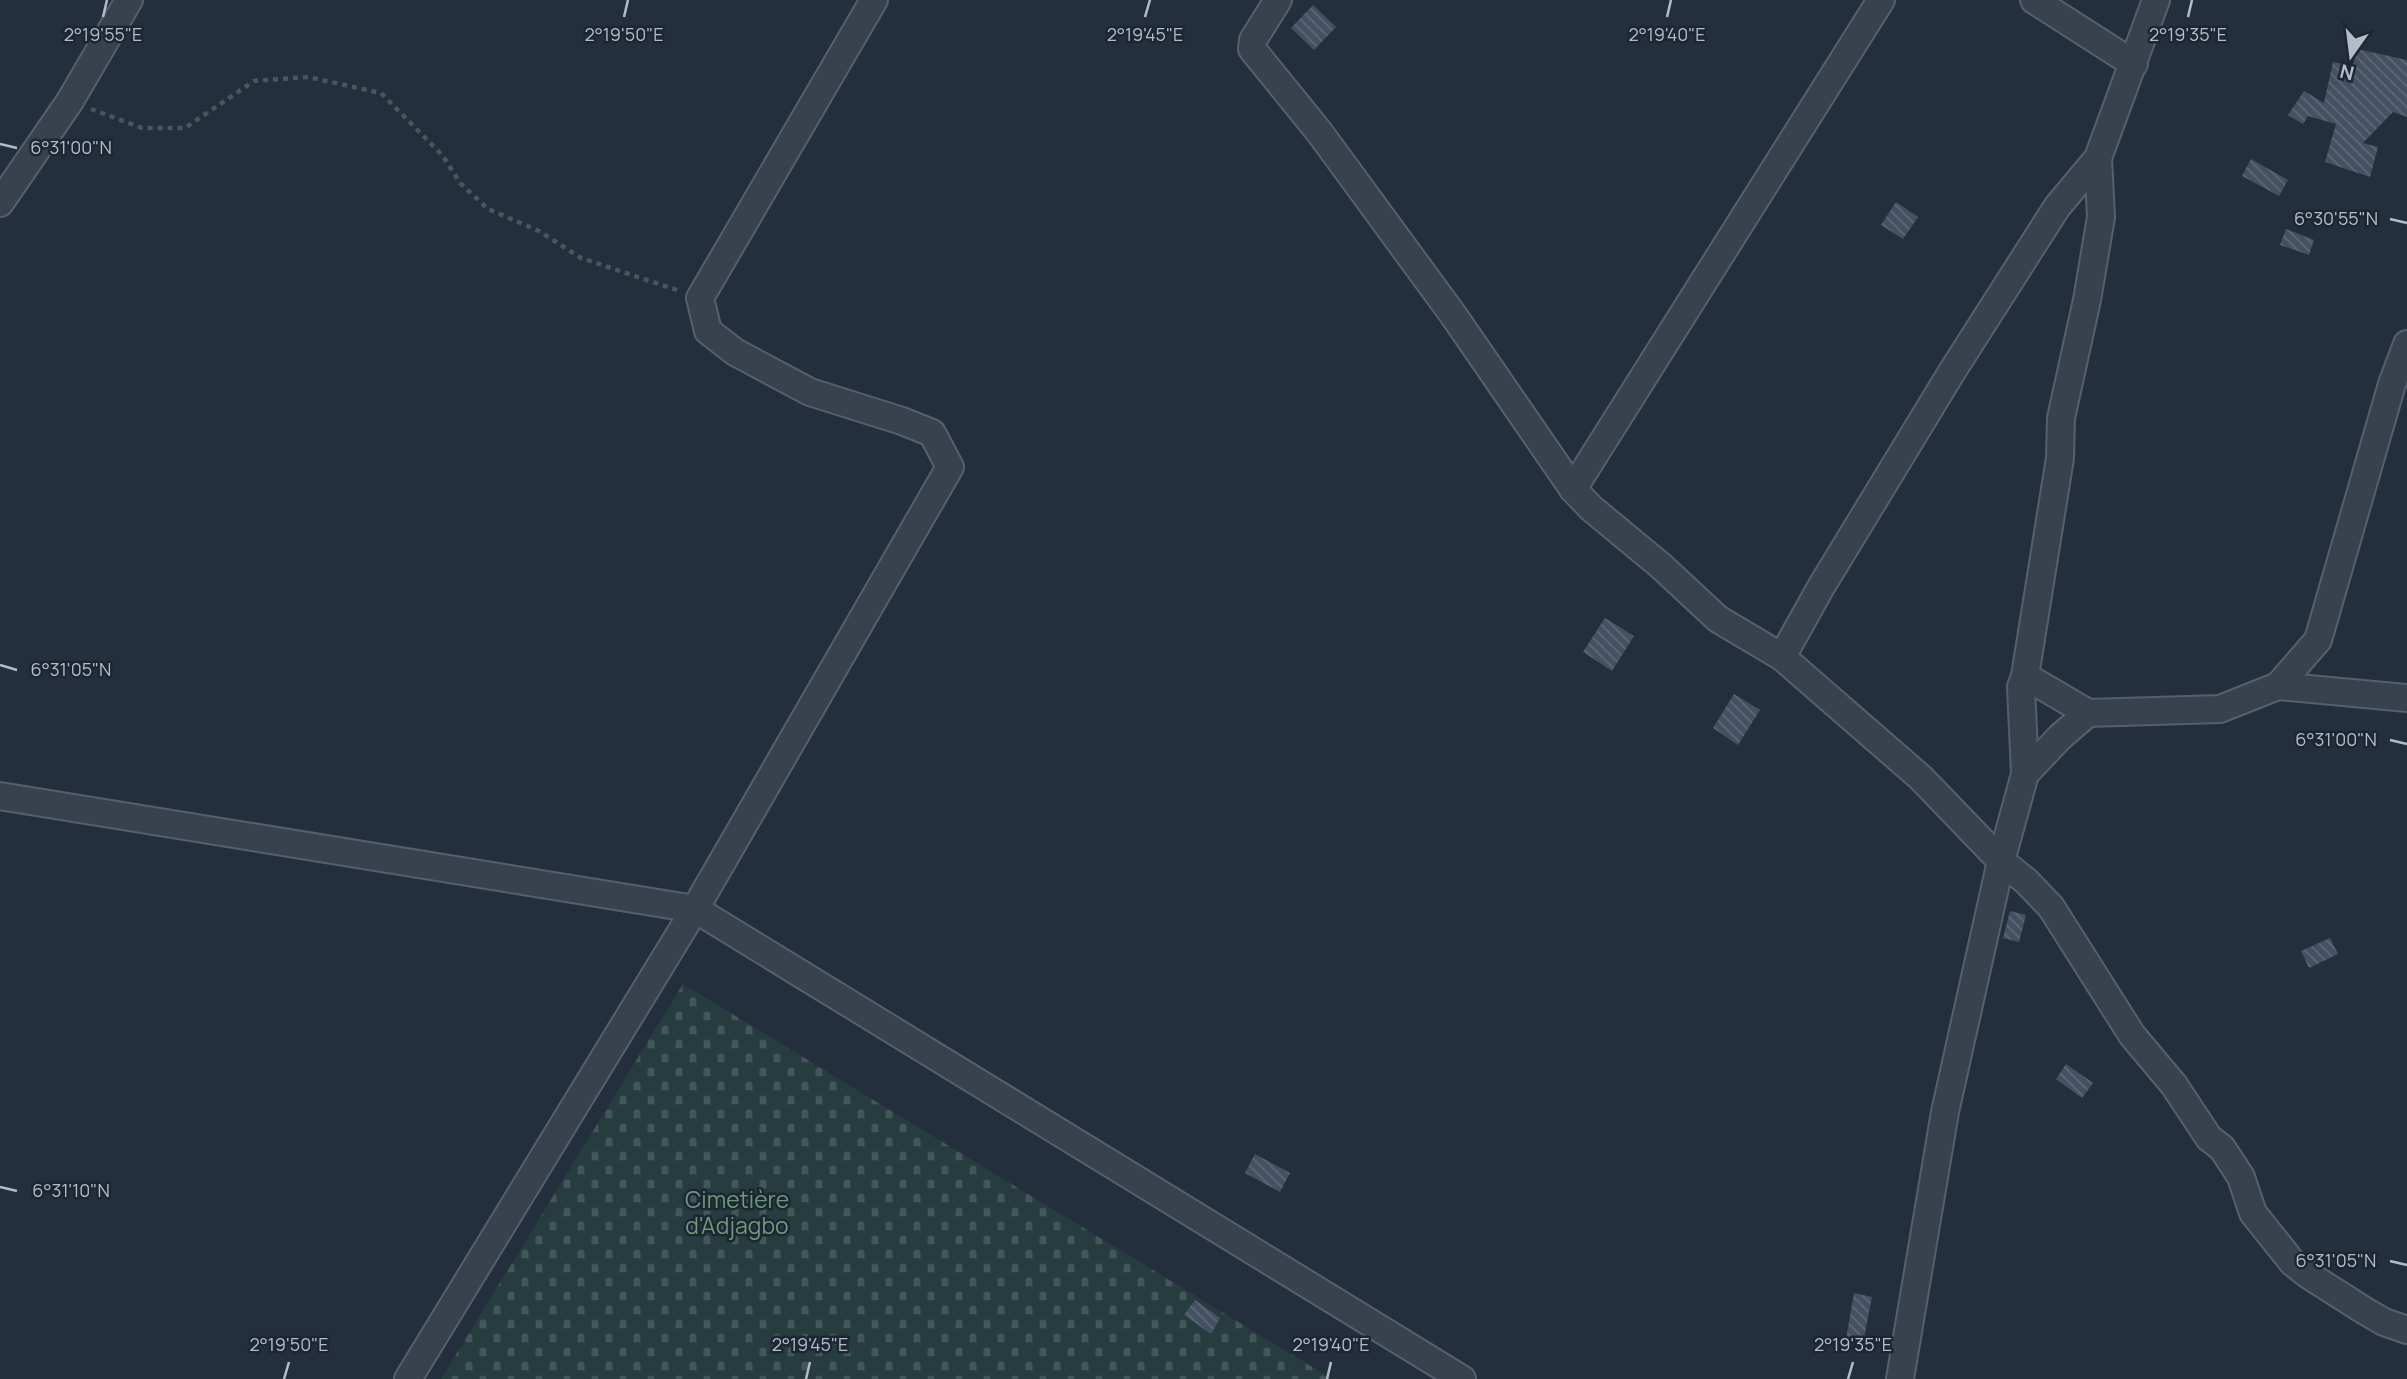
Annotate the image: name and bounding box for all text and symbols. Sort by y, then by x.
north arrow [2316,21,2386,91]
text: 2°19'55"E [64,22,142,46]
text: 2°19'50"E [584,22,664,46]
text: 2°19'45"E [1107,22,1183,46]
text: 2°19'40"E [1628,22,1706,46]
text: 2°19'35"E [2149,22,2227,46]
text: N [2337,58,2357,87]
text: 6°31'00"N [30,135,112,159]
text: 6°30'55"N [2294,206,2378,230]
text: 6°31'05"N [31,657,111,681]
text: 6°31'00"N [2295,727,2377,751]
text: 6°31'10"N [32,1178,110,1202]
park label: Cimetière d'Adjagbo [685,1183,789,1241]
text: 6°31'05"N [2296,1248,2376,1272]
text: 2°19'50"E [249,1332,329,1356]
text: 2°19'45"E [772,1332,848,1356]
text: 2°19'40"E [1292,1332,1370,1356]
text: 2°19'35"E [1814,1332,1892,1356]

